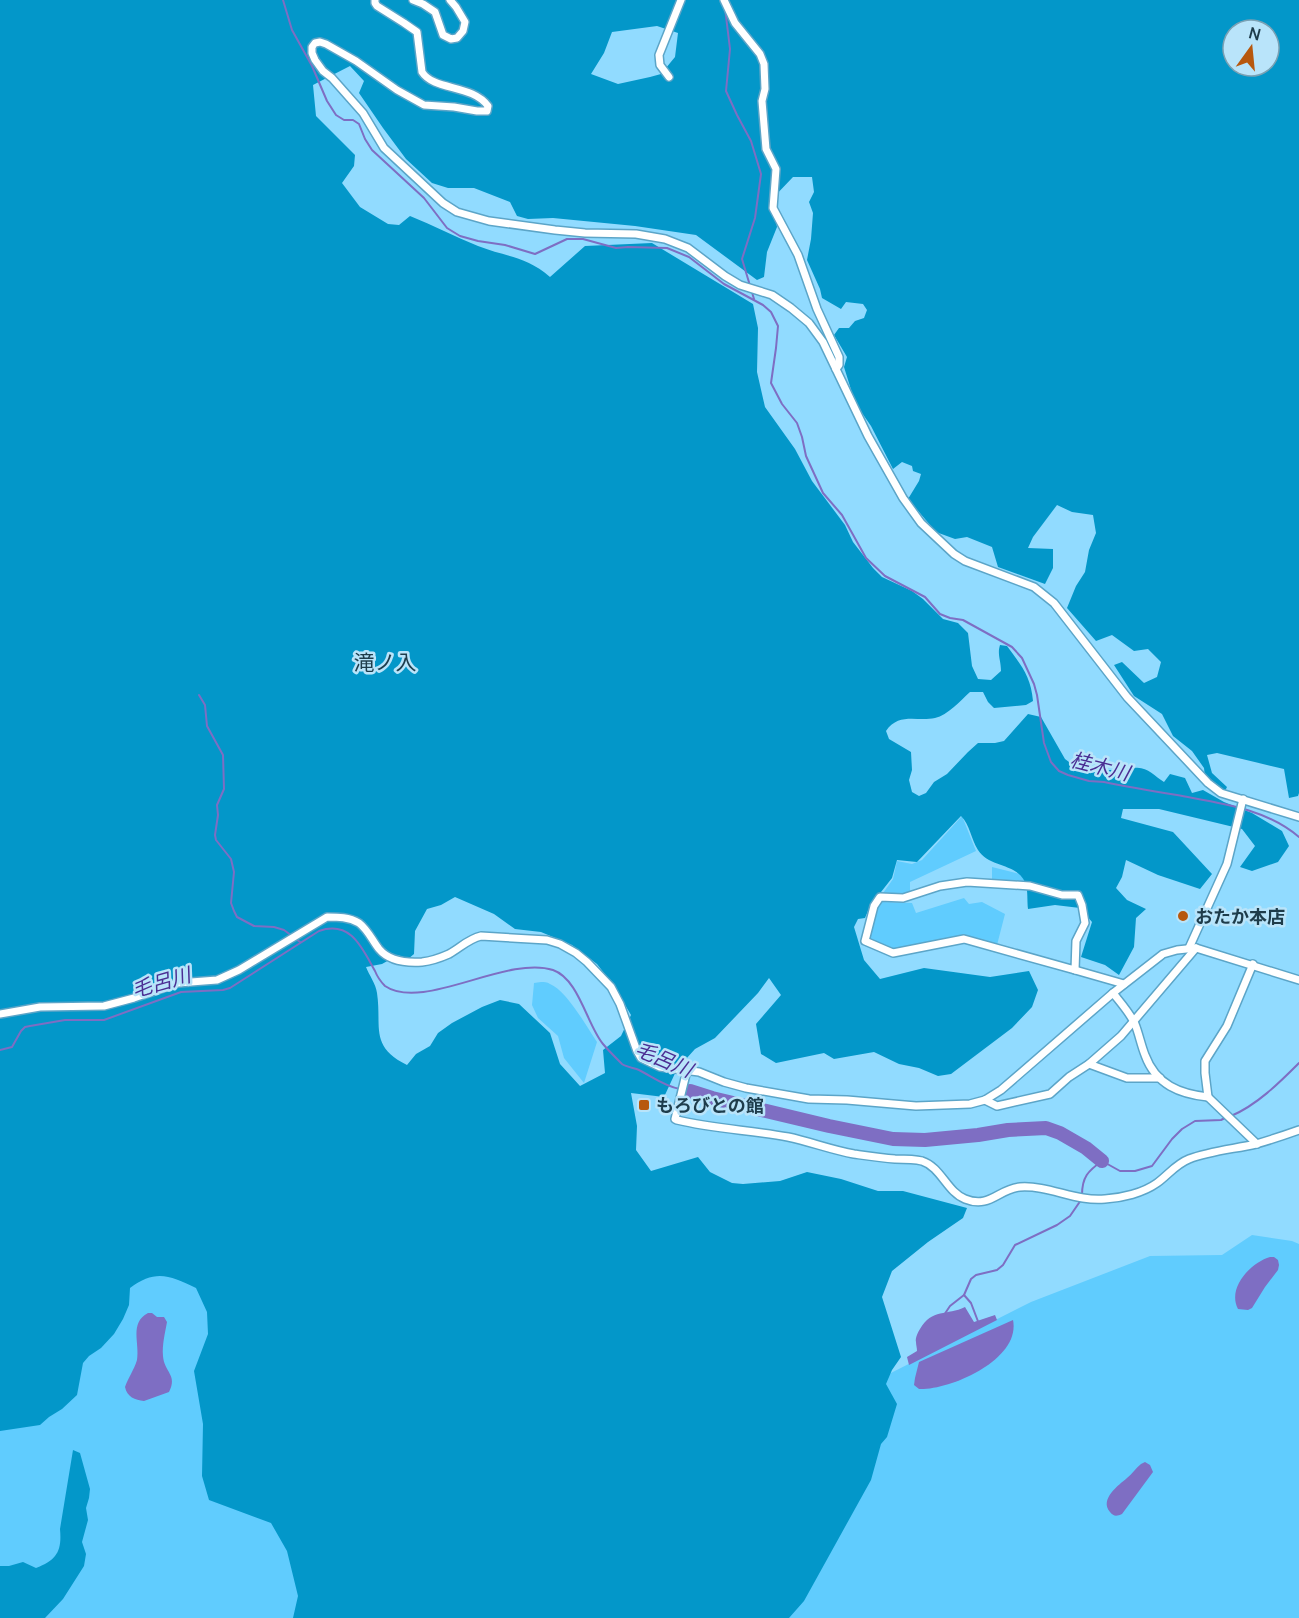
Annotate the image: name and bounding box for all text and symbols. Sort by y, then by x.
north arrow [1221,18,1281,78]
text: N [1246,21,1263,46]
district label: 滝ノ入 [354,648,417,676]
water label: 桂木川 [1068,746,1134,787]
place label: おたか本店 [1195,904,1285,928]
marker: おたか本店 [1176,909,1190,923]
water label: 毛呂川 [128,960,195,1003]
water label: 毛呂川 [631,1035,699,1084]
place label: もろびとの館 [656,1093,764,1117]
marker: もろびとの館 [637,1098,651,1112]

